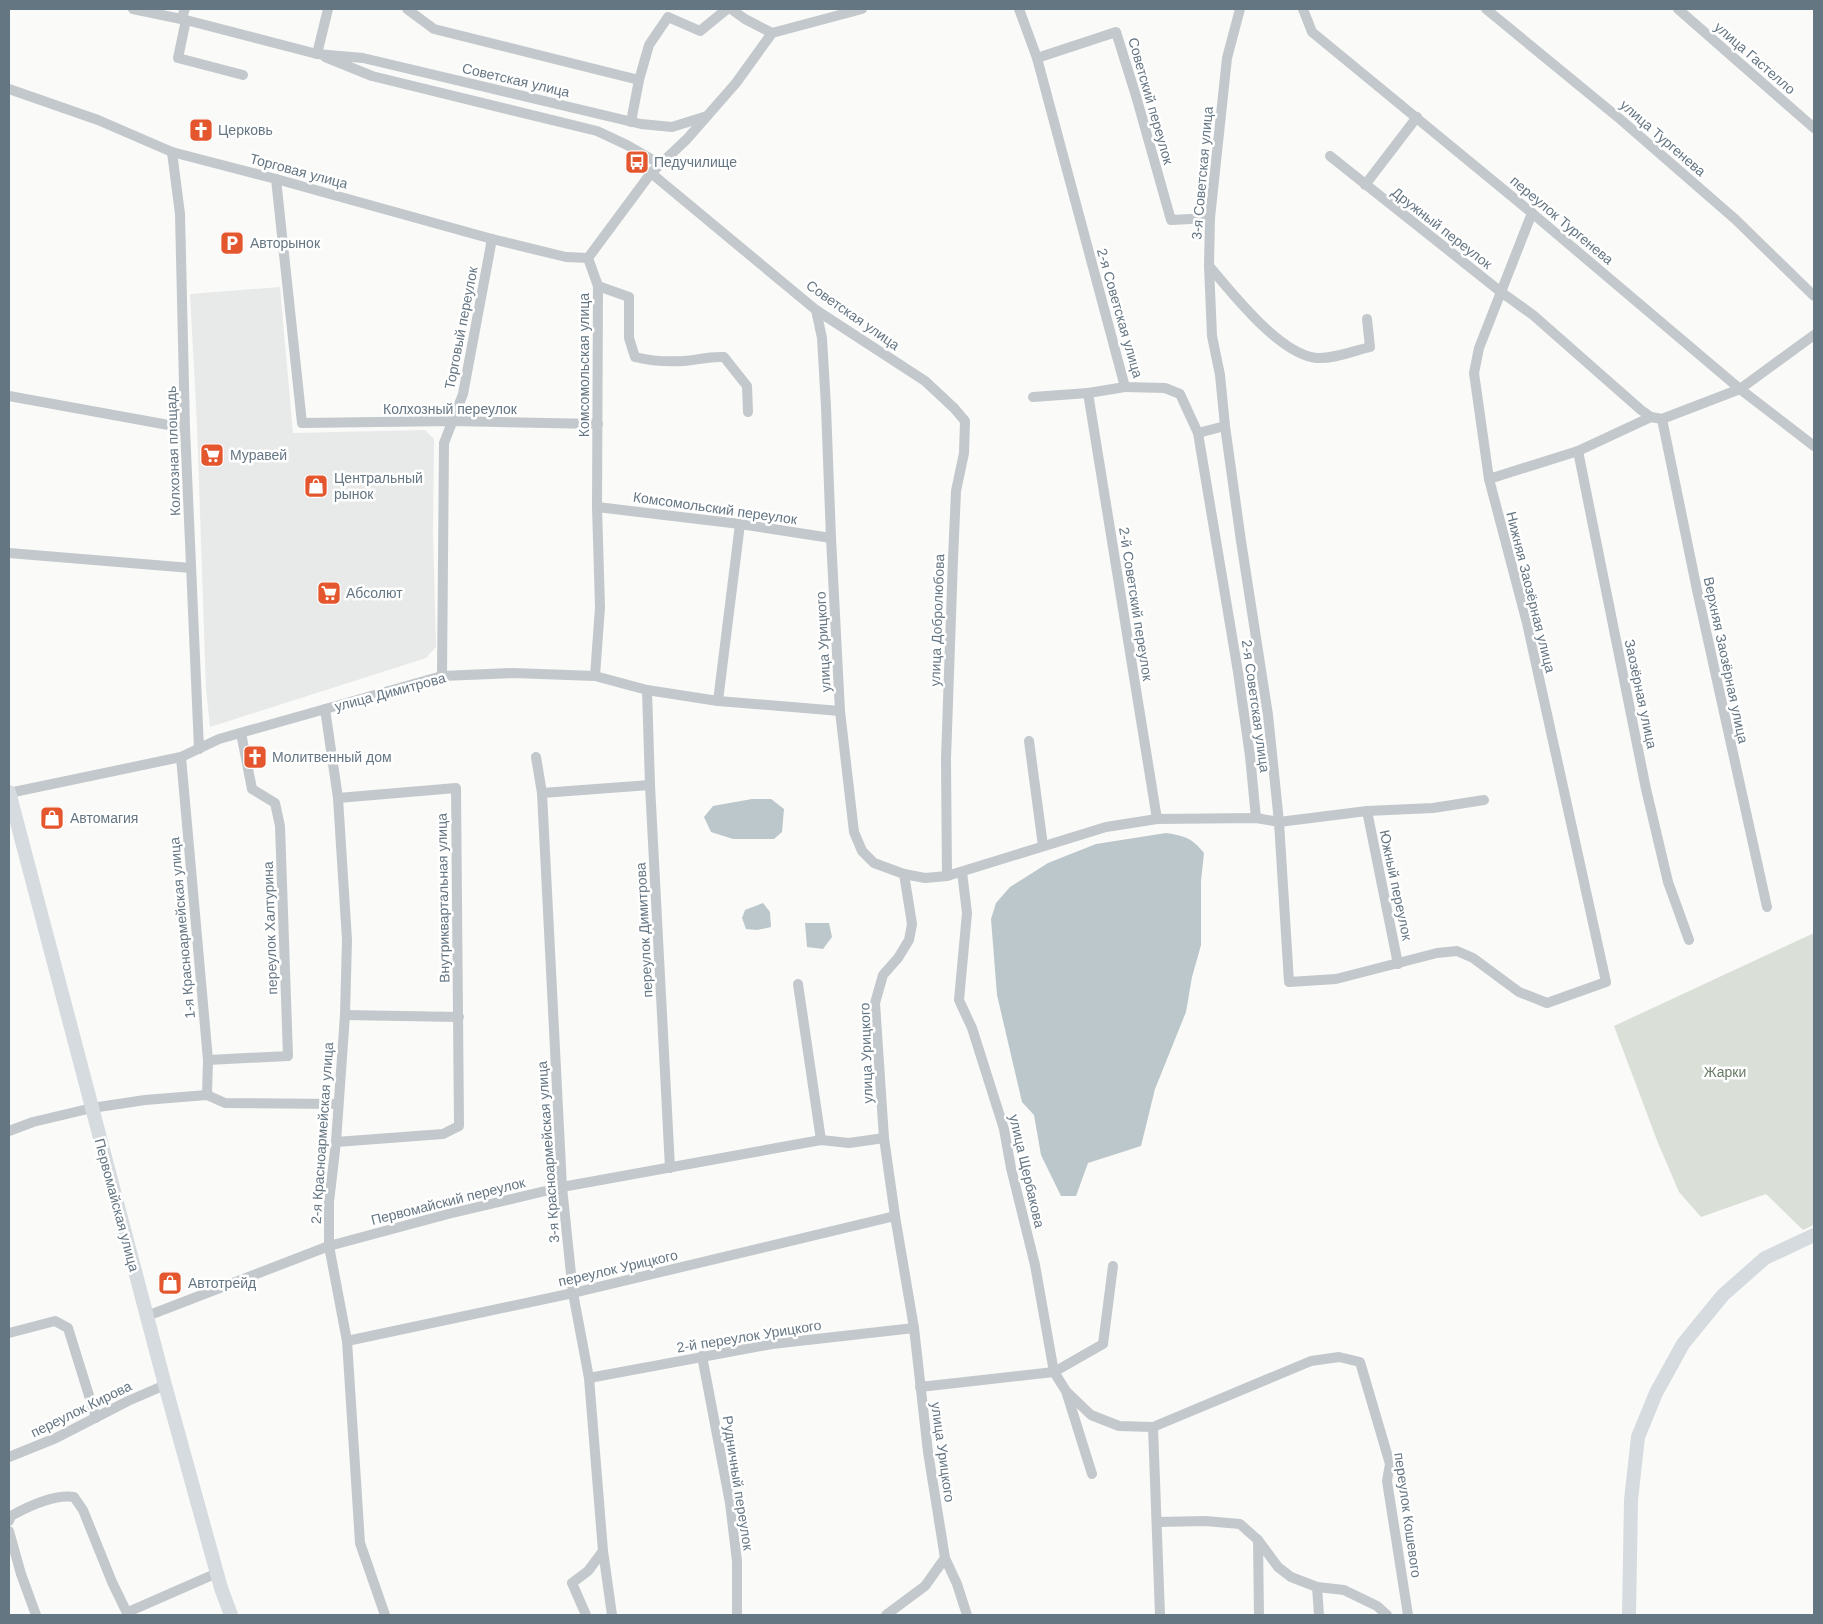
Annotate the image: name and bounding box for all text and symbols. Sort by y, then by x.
street label: улица Гастелло [1711,19,1799,98]
street label: Советский переулок [1125,36,1177,167]
street label: Советская улица [461,60,572,100]
street label: улица Тургенева [1617,97,1709,180]
street label: 3-я Советская улица [1188,105,1216,240]
church icon: Церковь [188,117,214,143]
place label: Церковь [218,122,273,138]
bus stop icon: Педучилище [624,149,650,175]
street label: Торговая улица [248,150,350,192]
place label: Педучилище [654,154,737,170]
street label: переулок Тургенева [1507,172,1617,268]
street label: Дружный переулок [1389,184,1496,273]
parking icon: Авторынок [219,230,245,256]
place label: Авторынок [250,235,321,251]
street label: 2-я Советская улица [1094,246,1146,380]
street label: Торговый переулок [441,264,481,391]
street label: Советская улица [803,277,903,353]
street label: Комсомольская улица [576,293,592,437]
street label: Колхозная площадь [163,386,183,516]
street label: Колхозный переулок [383,401,518,417]
supermarket icon: Муравей [199,442,225,468]
place label: Муравей [230,447,287,463]
place label: Центральный рынок [334,470,423,502]
shop icon: Центральный рынок [303,473,329,499]
street label: Комсомольский переулок [632,489,799,528]
street label: Нижняя Заозёрная улица [1503,510,1559,674]
street label: 2-й Советский переулок [1116,526,1156,683]
street label: улица Добролюбова [927,553,947,687]
street label: Верхняя Заозёрная улица [1701,575,1752,745]
supermarket icon: Абсолют [316,580,342,606]
place label: Абсолют [346,585,403,601]
street label: улица Урицкого [812,591,834,693]
street label: Заозёрная улица [1622,638,1660,750]
street label: 2-я Советская улица [1239,639,1273,774]
street label: улица Димитрова [333,669,447,715]
church icon: Молитвенный дом [242,744,268,770]
place label: Молитвенный дом [272,749,392,765]
shop icon: Автомагия [39,805,65,831]
place label: Автомагия [70,810,138,826]
street label: Внутриквартальная улица [434,813,452,983]
street label: Южный переулок [1376,828,1416,943]
street label: 1-я Красноармейская улица [166,836,198,1019]
street label: переулок Халтурина [260,861,280,995]
street label: переулок Димитрова [632,862,656,998]
street label: улица Урицкого [856,1002,876,1104]
street label: 2-я Красноармейская улица [308,1041,336,1224]
street label: 3-я Красноармейская улица [534,1060,562,1243]
park label: Жарки [1704,1064,1746,1080]
street label: улица Щербакова [1006,1113,1048,1229]
street label: Первомайская улица [92,1137,143,1273]
street label: Первомайский переулок [369,1174,528,1228]
street label: переулок Урицкого [557,1246,680,1290]
shop icon: Автотрейд [157,1270,183,1296]
place label: Автотрейд [188,1275,256,1291]
street label: 2-й переулок Урицкого [675,1317,823,1355]
street label: переулок Кирова [28,1378,134,1440]
street label: улица Урицкого [928,1401,958,1503]
street label: Рудничный переулок [719,1415,757,1552]
street label: переулок Кошевого [1391,1451,1425,1579]

